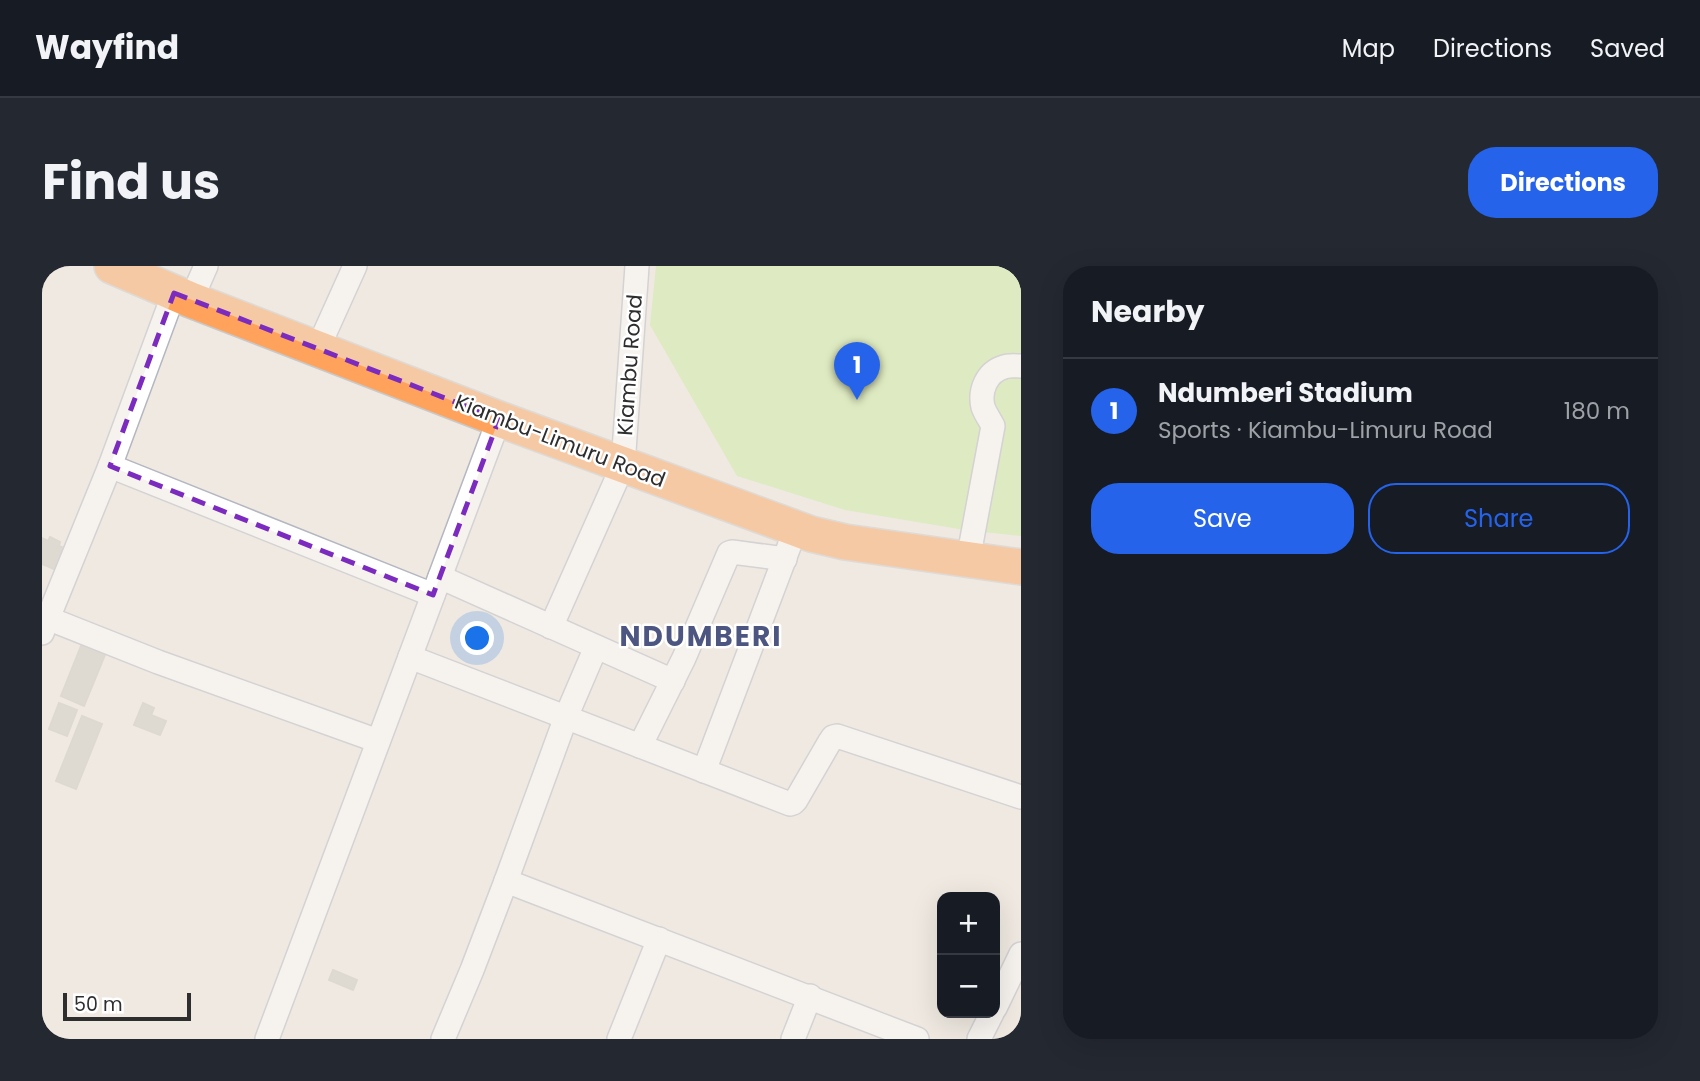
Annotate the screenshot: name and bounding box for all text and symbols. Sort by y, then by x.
text: Wayfind [35,24,179,71]
text: Map [1342,32,1395,65]
text: Directions [1433,32,1552,65]
text: Saved [1590,32,1665,65]
button: Directions [1468,147,1658,218]
text: Find us [42,148,220,216]
text: Nearby [1091,290,1205,333]
street label: Kiambu Road [610,293,649,437]
pin: 1 [834,342,880,400]
text: Ndumberi Stadium [1158,375,1413,411]
street label: Kiambu-Limuru Road [451,387,670,494]
text: 1 [1110,395,1118,427]
text: 180 m [1564,395,1630,427]
text: Sports · Kiambu-Limuru Road [1158,414,1493,446]
button: Save [1091,483,1354,554]
button: Share [1368,483,1630,554]
district label: NDUMBERI [620,617,782,656]
your location [460,621,494,655]
map controls [937,892,1000,1018]
button: + [937,892,1000,955]
button: − [937,955,1000,1018]
scale bar [63,990,191,1022]
text: 50 m [74,991,123,1018]

